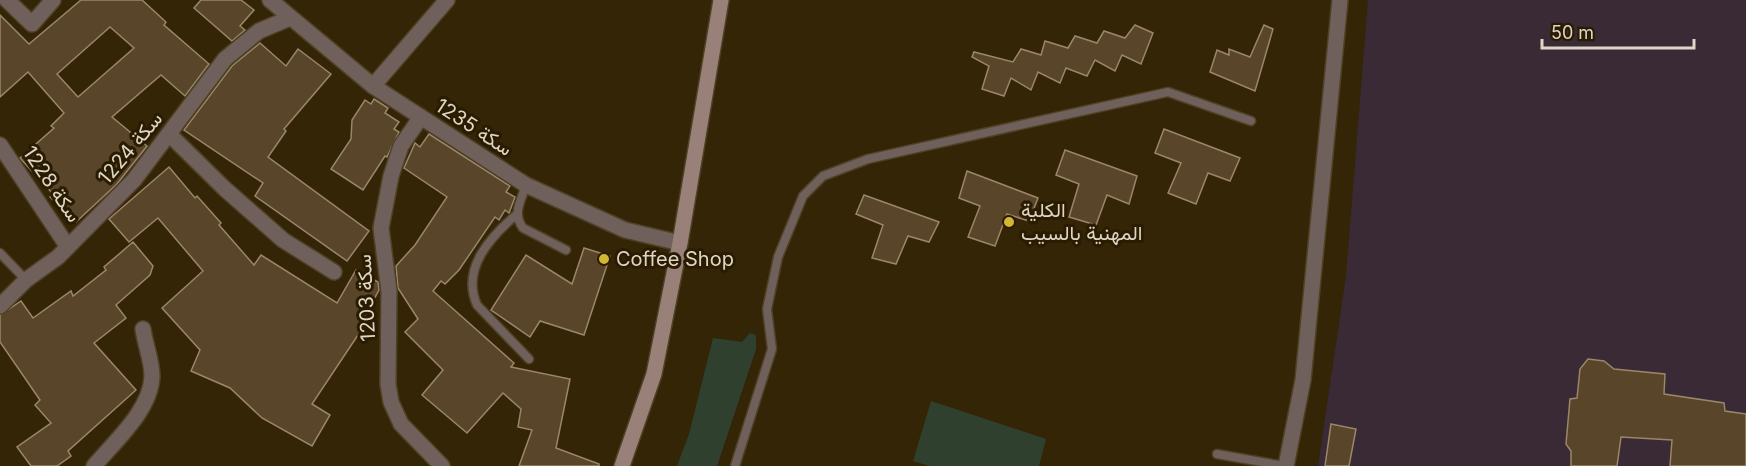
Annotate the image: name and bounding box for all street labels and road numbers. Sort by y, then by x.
street label: سكة 1235 [431,93,517,161]
street label: سكة 1224 [93,107,167,189]
street label: سكة 1228 [18,141,86,227]
street label: سكة 1203 [352,254,380,342]

